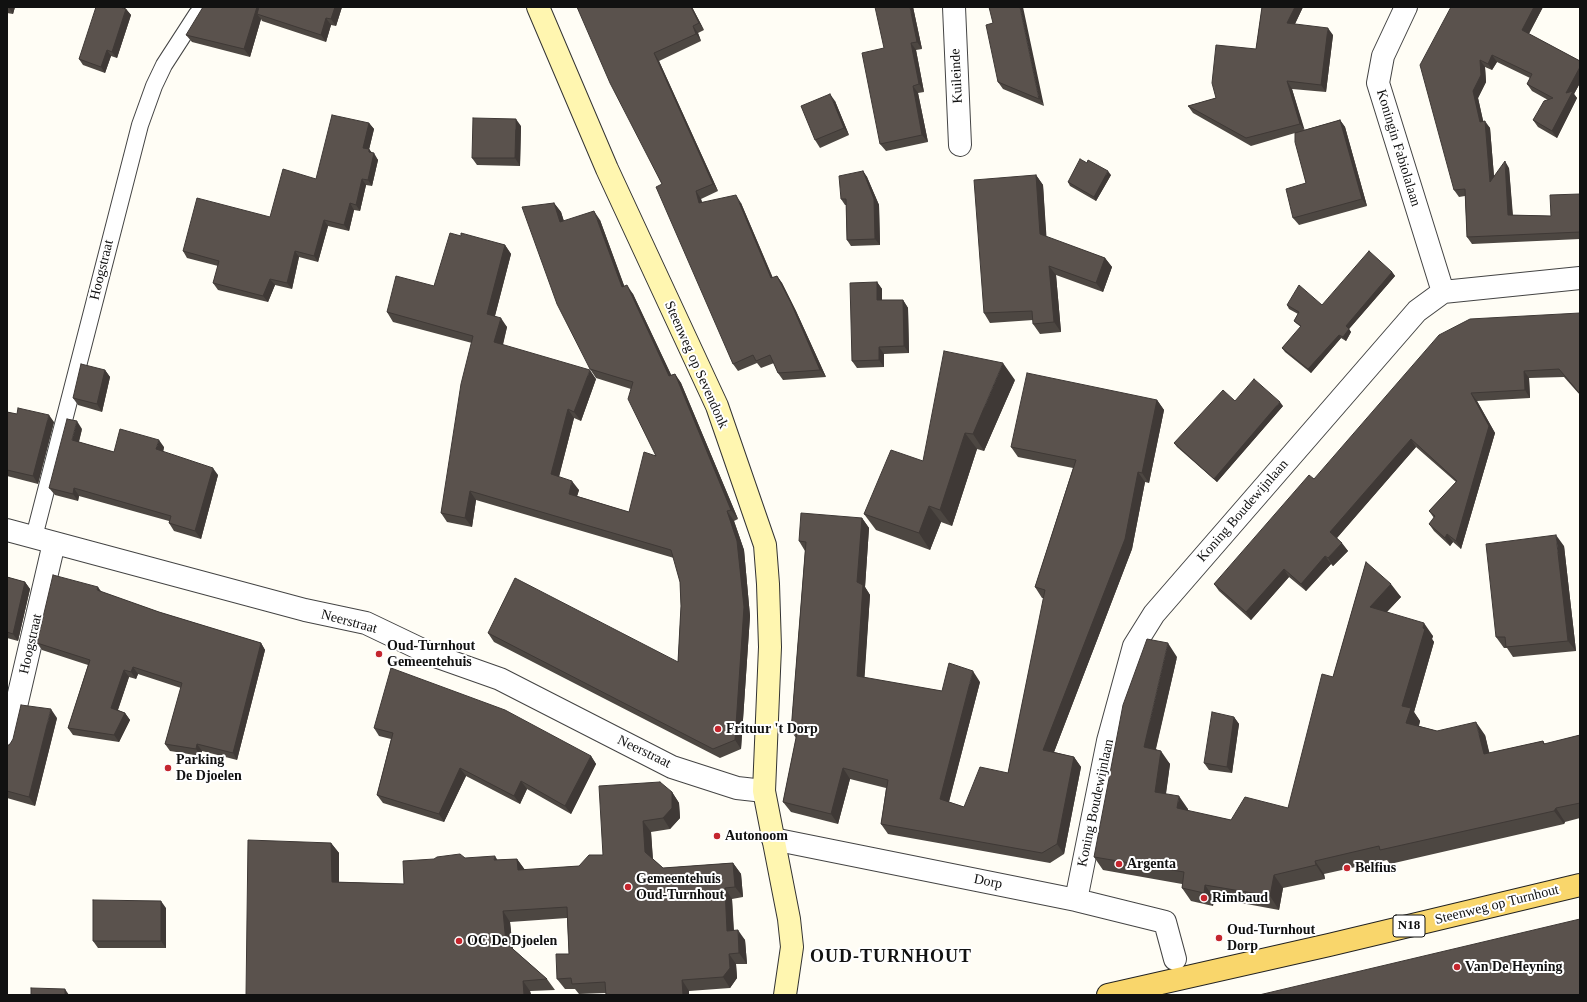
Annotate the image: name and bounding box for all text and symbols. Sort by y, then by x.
street label: Kuileinde [947,48,967,104]
street label: Koningin Fabiolalaan [1372,87,1424,209]
street label: Hoogstraat [86,238,118,302]
street label: Steenweg op Sevendonk [660,299,732,431]
street label: Koning Boudewijnlaan [1194,456,1292,566]
street label: Neerstraat [319,606,379,638]
street label: Hoogstraat [16,612,46,676]
place label: Oud-Turnhout Gemeentehuis [387,638,475,670]
marker: Oud-Turnhout Gemeentehuis [374,649,384,659]
place label: Frituur 't Dorp [726,721,818,737]
marker: Frituur 't Dorp [713,724,723,734]
street label: Neerstraat [614,732,674,772]
street label: Koning Boudewijnlaan [1074,738,1118,868]
place label: Parking De Djoelen [176,752,242,784]
marker: Parking De Djoelen [163,763,173,773]
place label: Autonoom [725,828,788,844]
marker: Autonoom [712,831,722,841]
place label: Argenta [1127,856,1176,872]
marker: Argenta [1114,859,1124,869]
place label: Belfius [1355,860,1396,876]
marker: Belfius [1342,863,1352,873]
place label: Gemeentehuis Oud-Turnhout [636,871,724,904]
street label: Dorp [972,871,1004,893]
street label: Steenweg op Turnhout [1433,881,1561,929]
marker: Gemeentehuis Oud-Turnhout [623,882,633,892]
place label: Rimbaud [1212,890,1268,906]
marker: Rimbaud [1199,893,1209,903]
road number: N18 [1393,915,1425,937]
place label: Oud-Turnhout Dorp [1227,922,1315,954]
place label: OC De Djoelen [467,933,557,949]
marker: Oud-Turnhout Dorp [1214,933,1224,943]
marker: OC De Djoelen [454,936,464,946]
district label: OUD-TURNHOUT [810,946,972,968]
place label: Van De Heyning [1465,959,1563,975]
marker: Van De Heyning [1452,962,1462,972]

